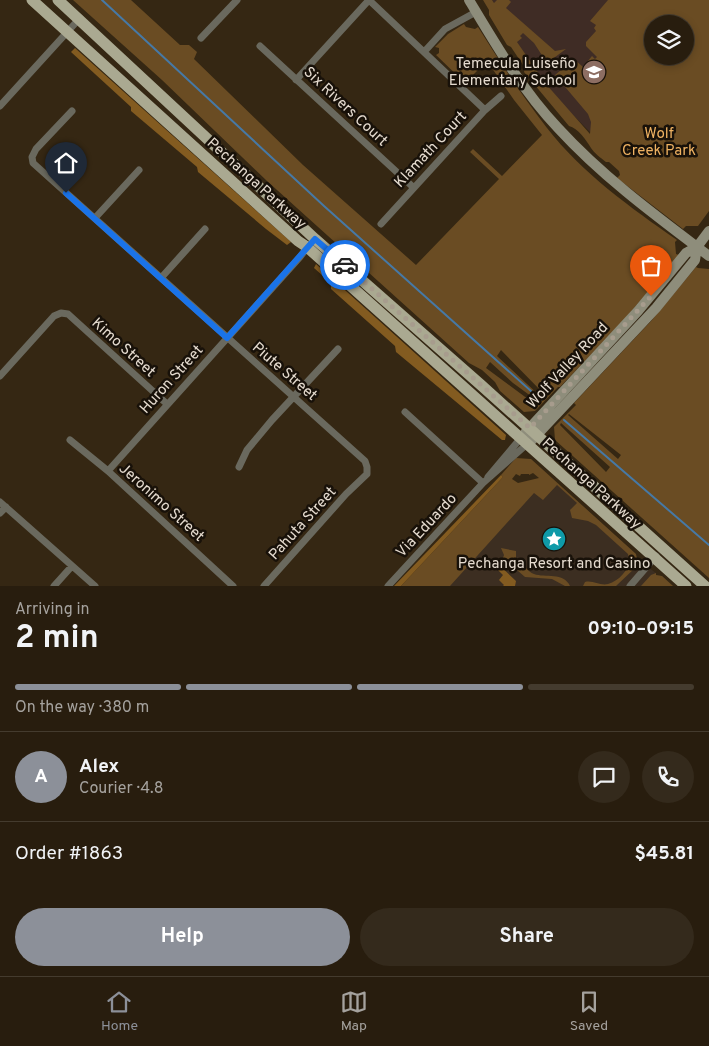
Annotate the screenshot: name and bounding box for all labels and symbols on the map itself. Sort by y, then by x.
place label: Temecula Luiseño Elementary School [449,55,576,91]
school or university icon: Temecula Luiseño Elementary School [581,59,607,85]
street label: Six Rivers Court [299,63,391,151]
street label: Klamath Court [391,108,472,192]
park label: Wolf Creek Park [622,125,696,161]
street label: Pechanga Parkway [202,134,310,234]
pin [45,142,87,193]
courier [320,240,370,290]
pin [630,245,672,296]
street label: Kimo Street [87,314,159,382]
street label: Wolf Valley Road [523,319,613,413]
street label: Piute Street [248,339,320,406]
street label: Huron Street [136,342,208,418]
street label: Pechanga Parkway [537,434,645,534]
street label: Jeronimo Street [114,460,208,546]
street label: Pahuta Street [265,483,341,565]
street label: Via Eduardo [393,490,462,562]
place icon: Pechanga Resort and Casino [541,526,567,552]
place label: Pechanga Resort and Casino [458,555,650,574]

